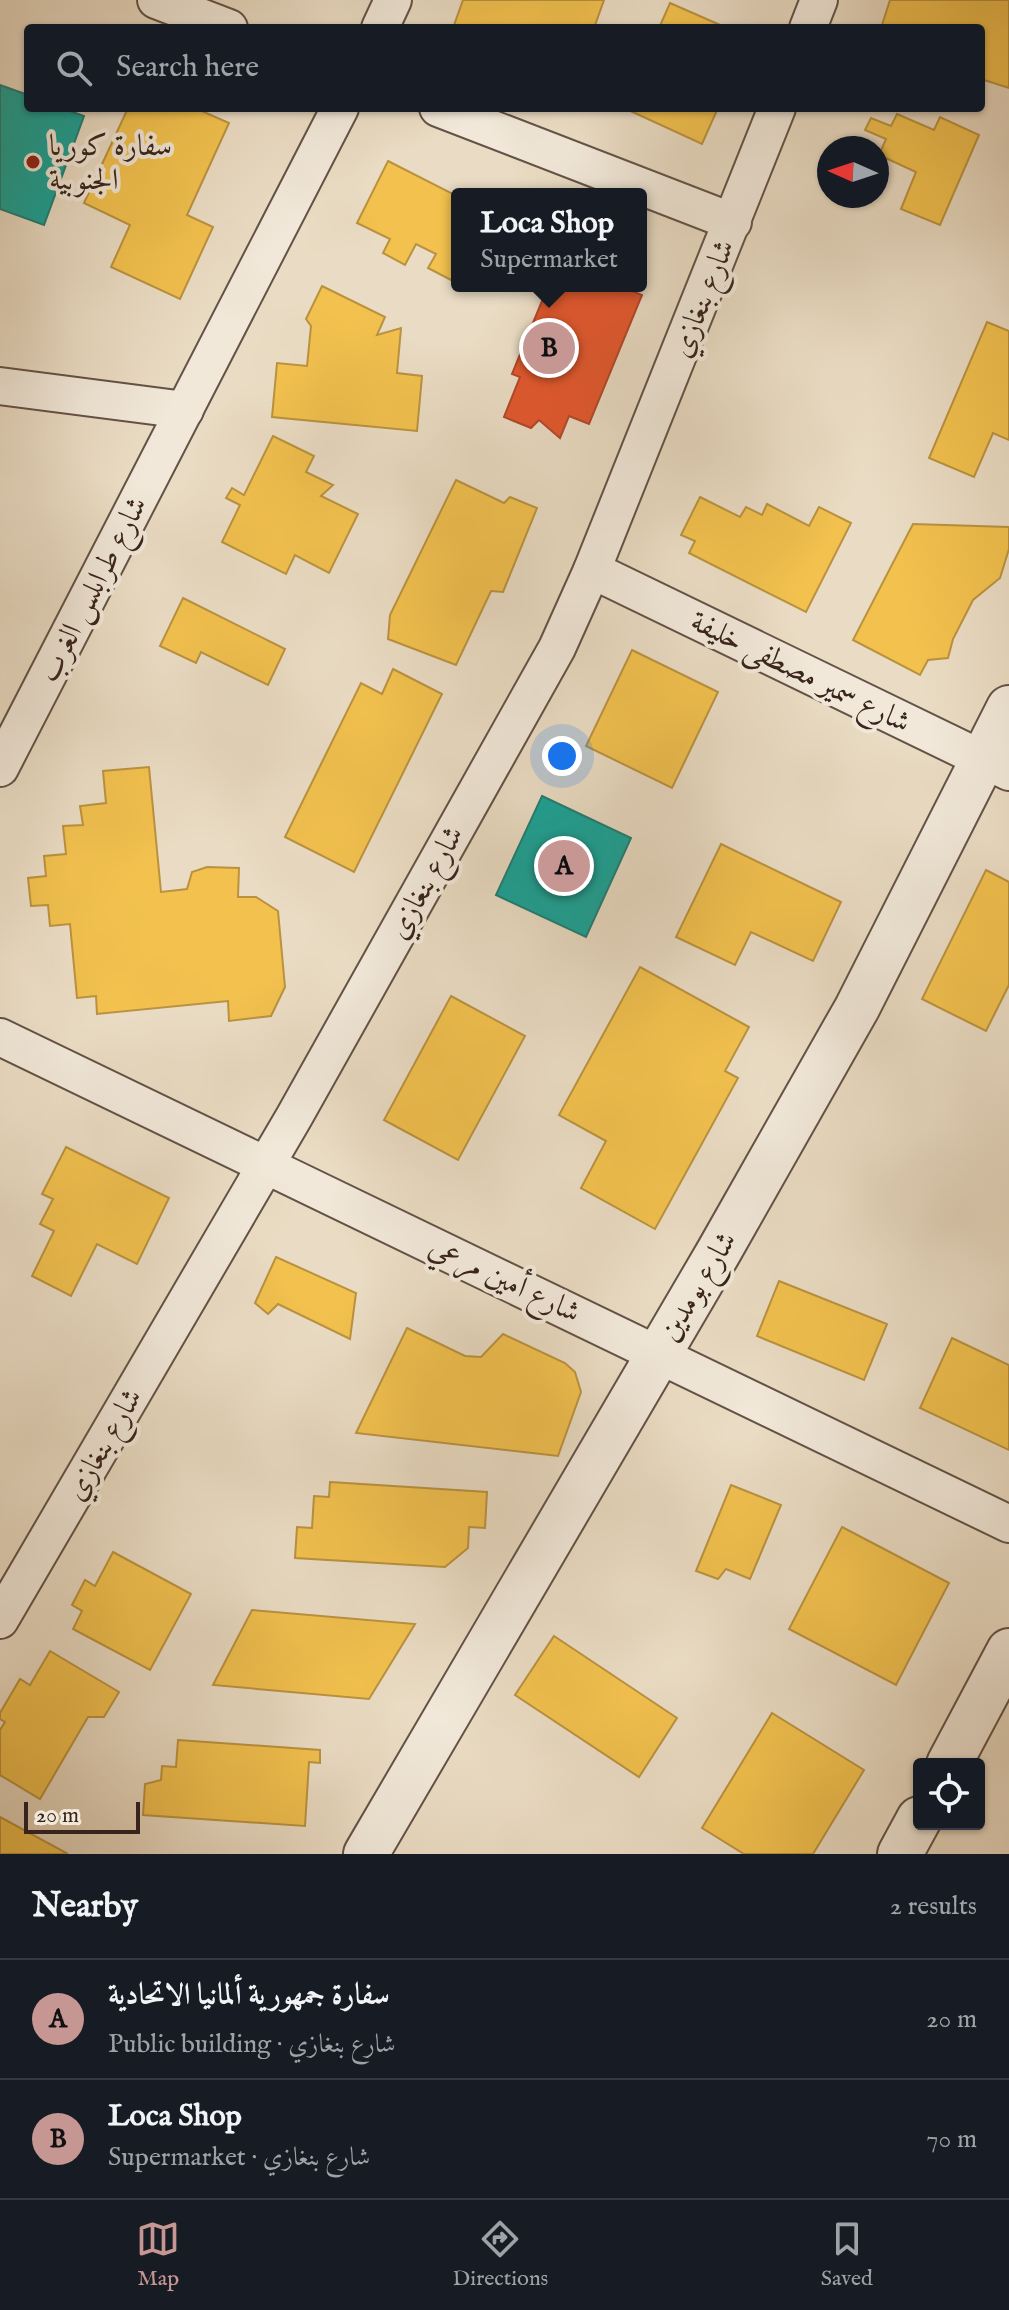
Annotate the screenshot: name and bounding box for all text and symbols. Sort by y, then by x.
search box [24,24,985,112]
icon: search [52,46,96,90]
text: Search here [116,49,259,87]
place label: سفارة كوريا الجنوبية [49,128,172,200]
north arrow [817,136,889,208]
marker: سفارة كوريا الجنوبية [24,153,42,171]
popup [451,188,647,292]
text: Loca Shop [480,205,614,243]
street label: شارع بنغازي [663,234,748,365]
text: Supermarket [480,243,618,276]
pin: B [523,318,575,378]
street label: شارع طرابلس الغرب [31,490,161,691]
street label: شارع سمير مصطفى خليفة [682,603,916,746]
your location [542,736,582,776]
street label: شارع بنغازي [380,820,477,948]
pin: A [538,836,590,896]
street label: شارع أمين مرعي [420,1225,588,1336]
street label: شارع بومدين [651,1225,750,1351]
street label: شارع بنغازي [57,1382,156,1510]
map controls [913,1758,985,1830]
button: locate [913,1758,985,1830]
scale bar [24,1798,140,1834]
text: 20 m [36,1802,79,1830]
text: Nearby [32,1885,138,1928]
text: 2 results [890,1890,977,1923]
text: سفارة جمهورية ألمانيا الاتحادية [108,1977,390,2015]
text: A [49,2003,67,2036]
text: 20 m [926,2003,977,2036]
text: Public building · شارع بنغازي [108,2028,396,2061]
text: Loca Shop [108,2098,242,2136]
text: B [49,2123,67,2156]
text: 70 m [926,2123,977,2156]
text: Supermarket · شارع بنغازي [108,2141,370,2174]
tab: Map [136,2217,180,2293]
tab: Directions [453,2217,548,2293]
tab: Saved [821,2217,873,2293]

